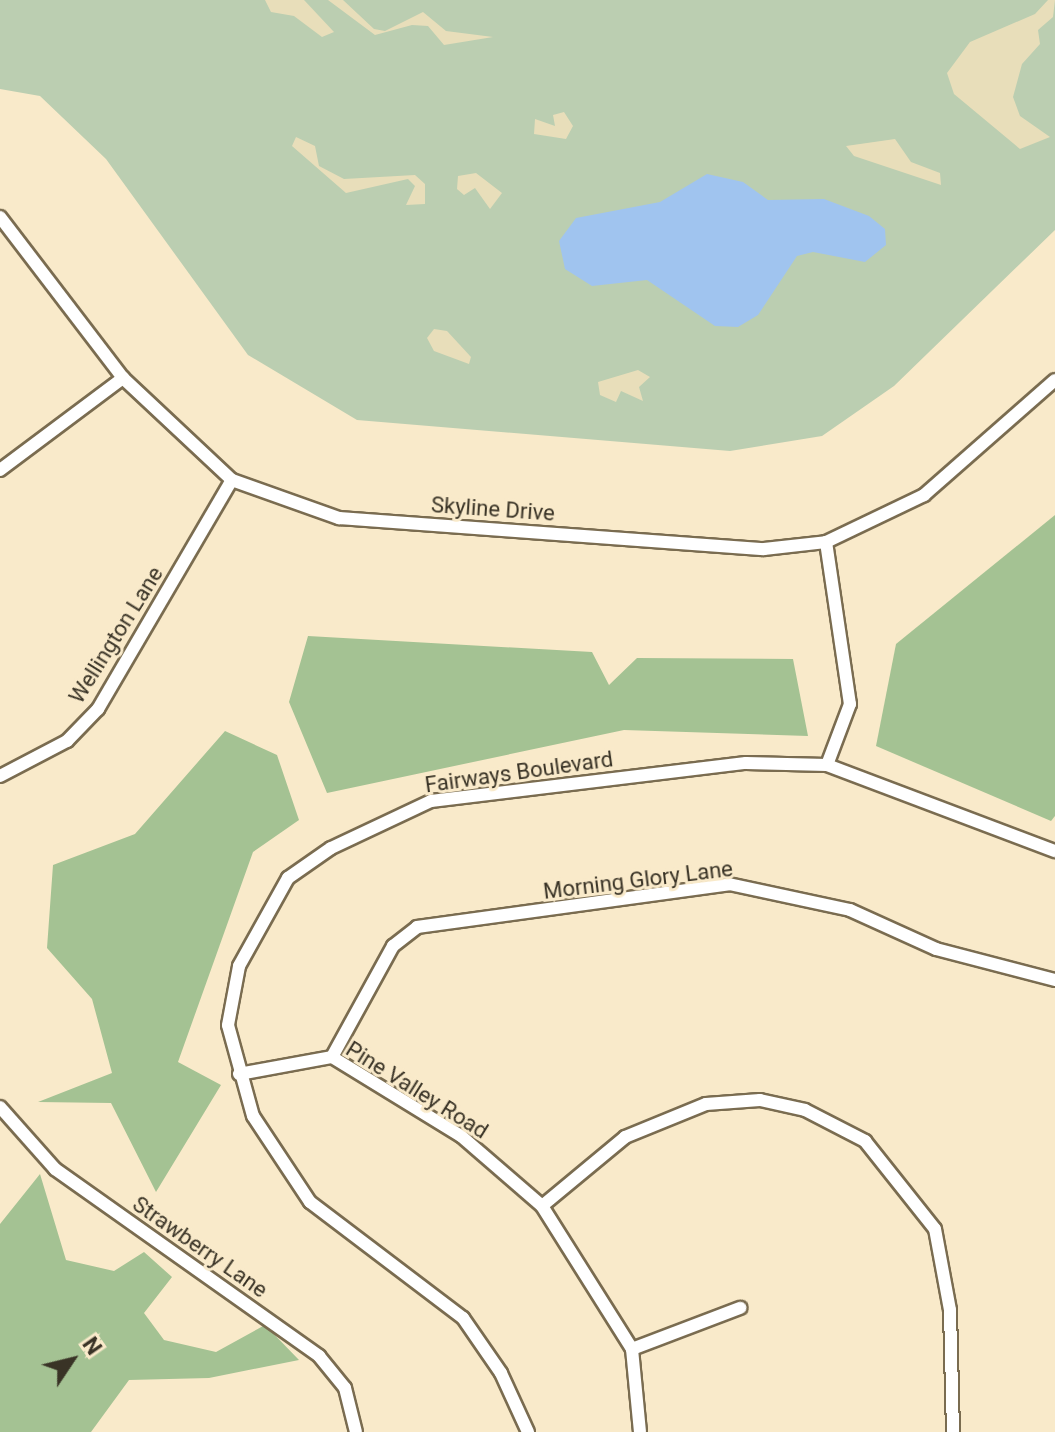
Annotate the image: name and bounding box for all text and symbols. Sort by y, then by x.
street label: Skyline Drive [430,492,556,526]
street label: Wellington Lane [63,562,169,708]
street label: Fairways Boulevard [423,746,615,798]
street label: Morning Glory Lane [542,855,734,905]
street label: Pine Valley Road [341,1036,493,1144]
street label: Strawberry Lane [128,1191,272,1303]
north arrow [32,1320,112,1400]
text: N [77,1332,107,1359]

